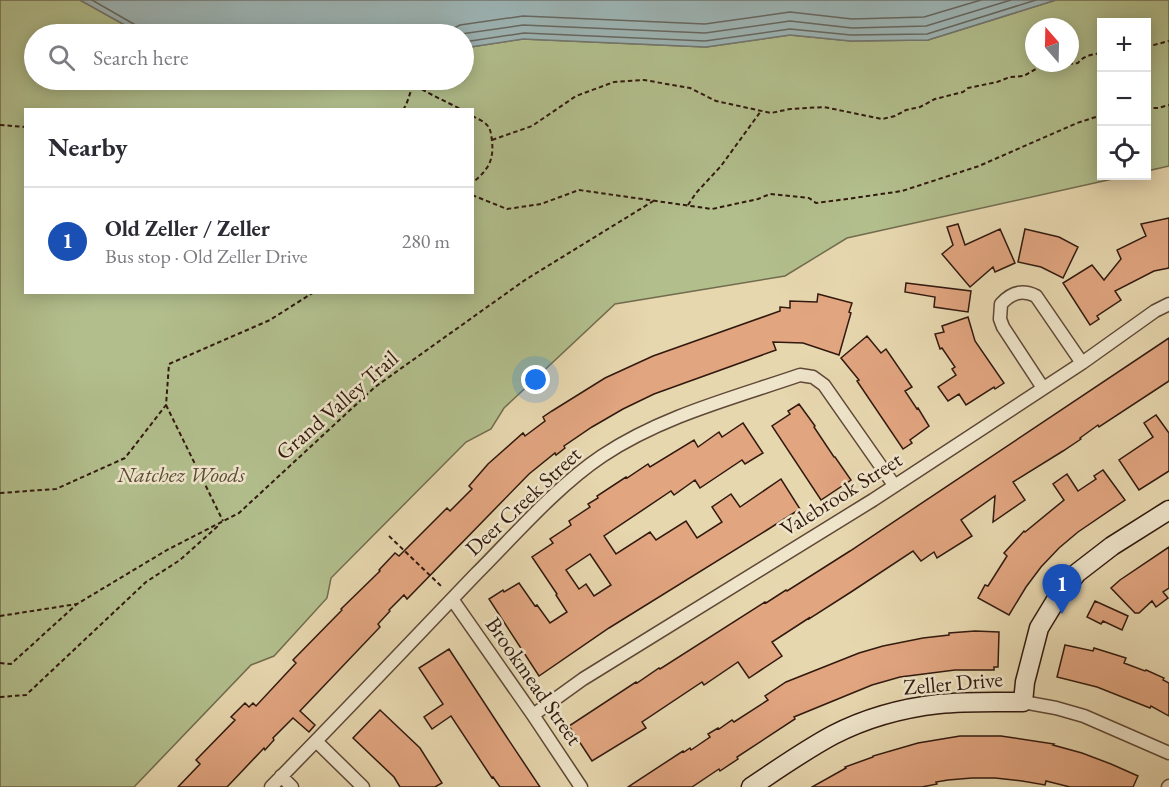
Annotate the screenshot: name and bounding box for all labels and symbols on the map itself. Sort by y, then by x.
north arrow [1025,18,1079,72]
street label: Grand Valley Trail [270,344,404,466]
your location [521,365,550,394]
street label: Deer Creek Street [459,440,587,562]
street label: Valebrook Street [775,445,907,543]
park label: Natchez Woods [116,460,246,489]
pin: 1 [1042,564,1082,614]
street label: Brookmead Street [479,611,589,751]
street label: Zeller Drive [902,664,1004,702]

